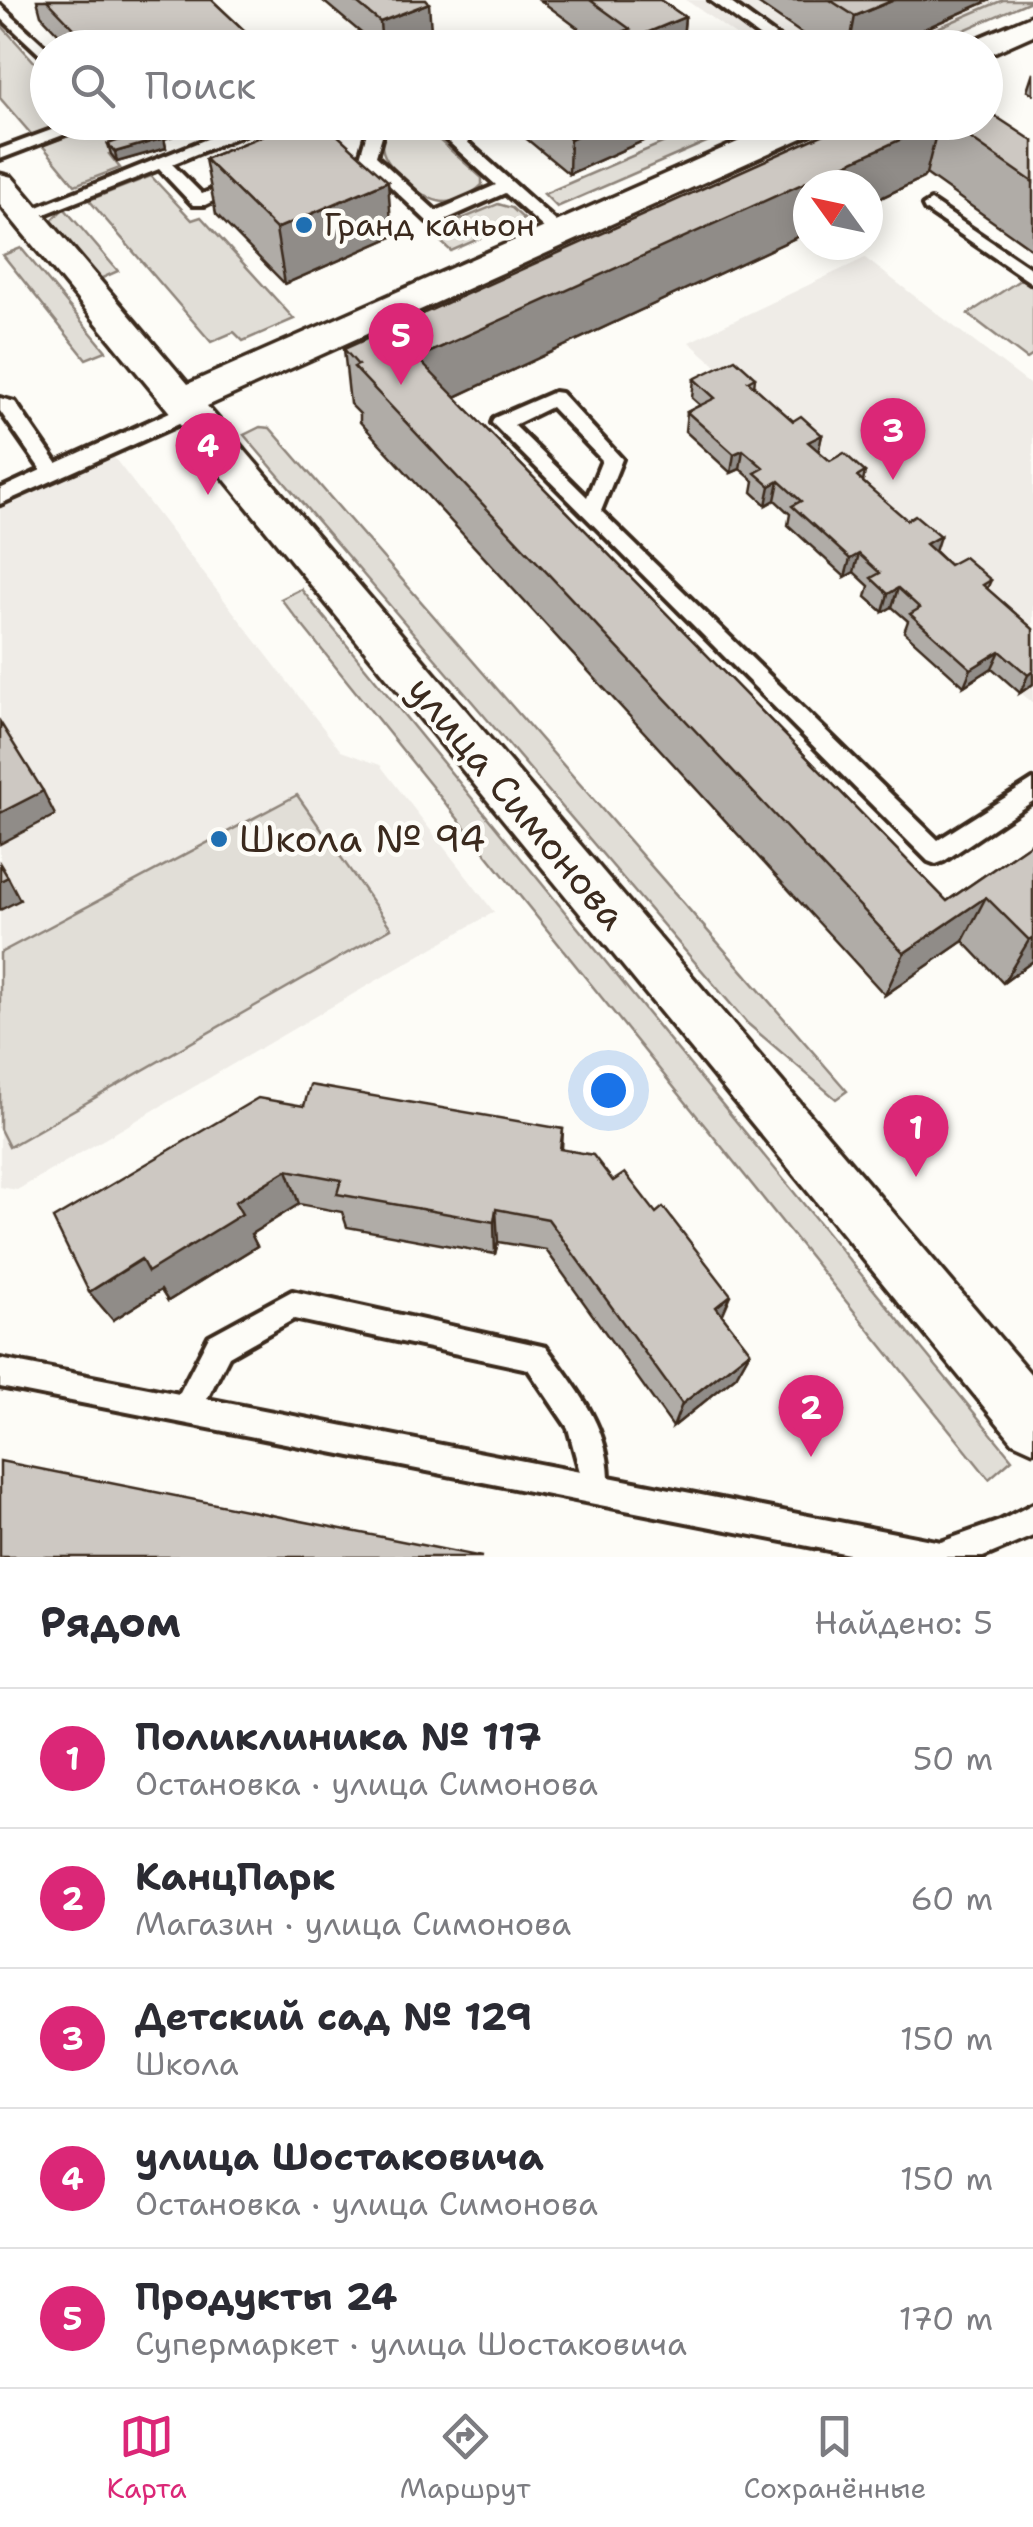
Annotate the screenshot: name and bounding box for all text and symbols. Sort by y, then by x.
search box [30,30,1003,140]
icon: search [65,58,120,113]
text: Поиск [145,60,256,111]
north arrow [793,170,883,260]
place label: Гранд каньон [324,203,535,246]
marker: Гранд каньон [293,214,315,236]
pin: 5 [368,302,434,385]
pin: 3 [860,398,926,480]
pin: 4 [176,412,240,495]
street label: улица Симонова [396,665,639,941]
place label: Школа № 94 [239,813,486,864]
marker: Школа № 94 [208,828,230,850]
your location [583,1065,634,1116]
pin: 1 [884,1094,948,1177]
pin: 2 [778,1374,844,1457]
text: Рядом [40,1594,181,1650]
text: Найдено: 5 [814,1601,993,1644]
text: Поликлиника № 117 [135,1711,542,1762]
text: 1 [65,1737,80,1780]
text: 50 m [913,1737,993,1780]
text: Остановка · улица Симонова [135,1762,598,1805]
text: КанцПарк [135,1851,335,1902]
text: 2 [61,1877,84,1920]
text: 60 m [911,1877,993,1920]
text: Магазин · улица Симонова [135,1902,571,1945]
text: Детский сад № 129 [135,1991,532,2042]
text: 3 [61,2017,84,2060]
text: 150 m [900,2017,993,2060]
text: Школа [135,2042,239,2085]
text: улица Шостаковича [135,2131,544,2182]
text: 4 [61,2157,84,2200]
text: 150 m [900,2157,993,2200]
text: Остановка · улица Симонова [135,2182,598,2225]
text: Продукты 24 [135,2271,397,2322]
text: 5 [62,2297,83,2340]
text: 170 m [899,2297,993,2340]
text: Супермаркет · улица Шостаковича [135,2322,687,2365]
tab: Карта [107,2409,187,2507]
tab: Маршрут [400,2409,530,2507]
tab: Сохранённые [744,2409,926,2507]

